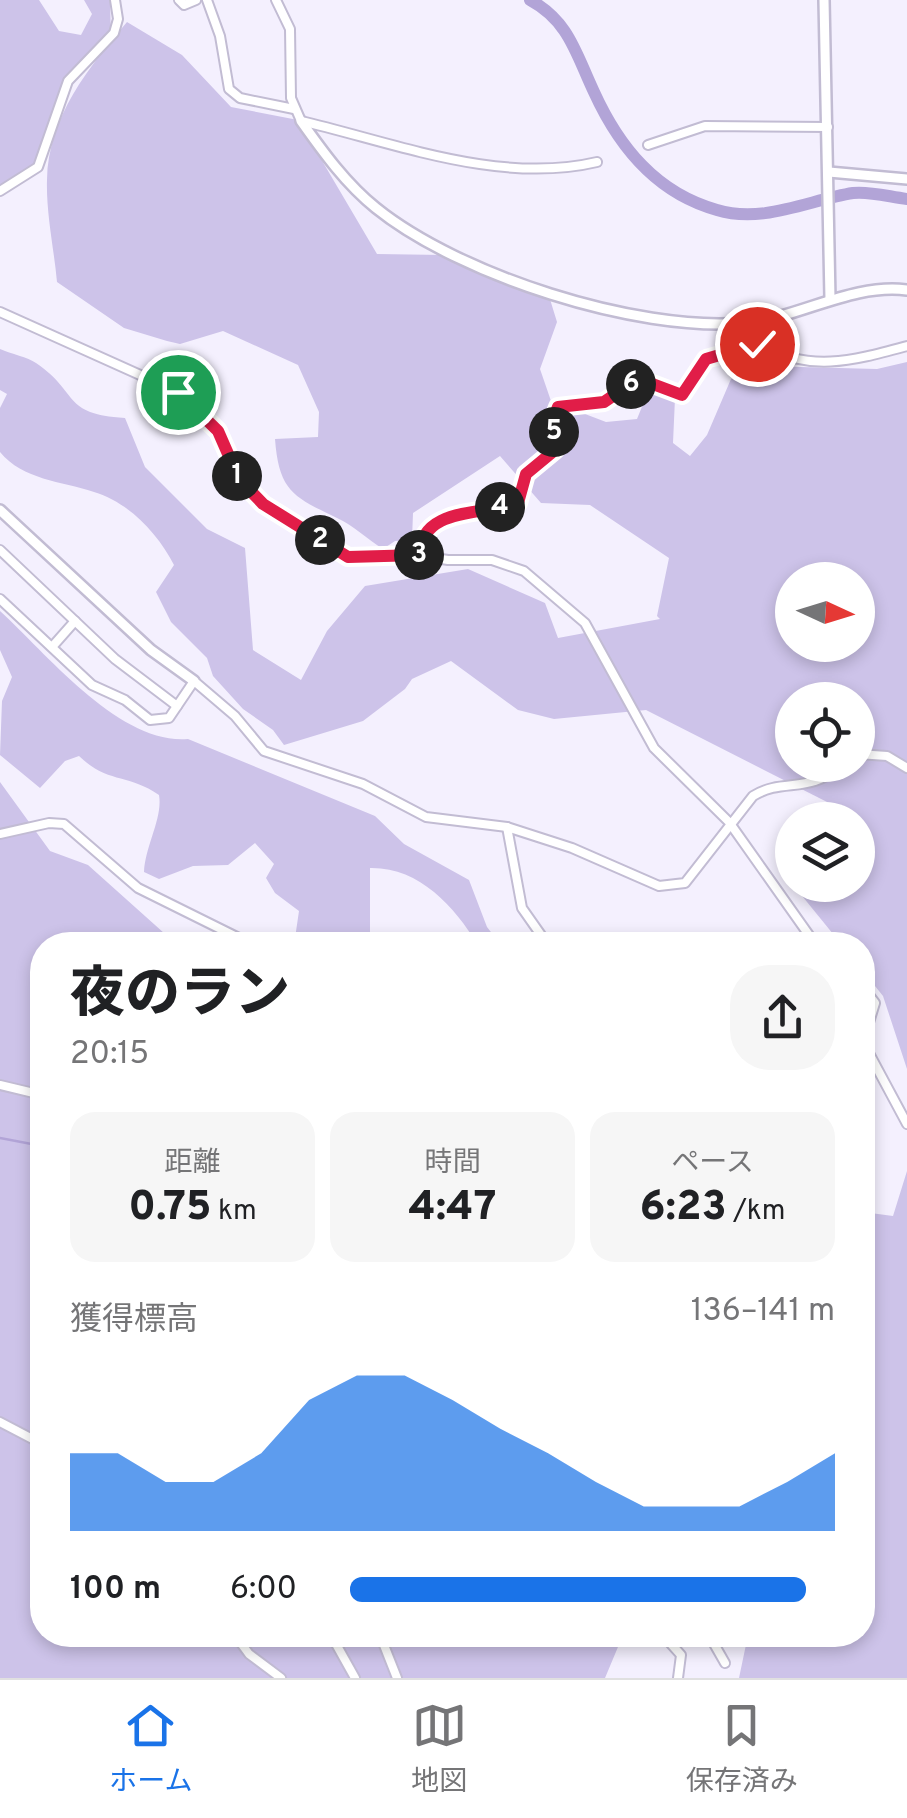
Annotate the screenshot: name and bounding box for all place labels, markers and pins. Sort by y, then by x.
pin [715,302,800,387]
pin [136,350,221,435]
pin: 6 [606,359,656,409]
pin: 5 [529,407,579,457]
pin: 1 [212,451,262,501]
pin: 4 [475,482,525,532]
pin: 2 [295,515,345,565]
pin: 3 [394,530,444,580]

